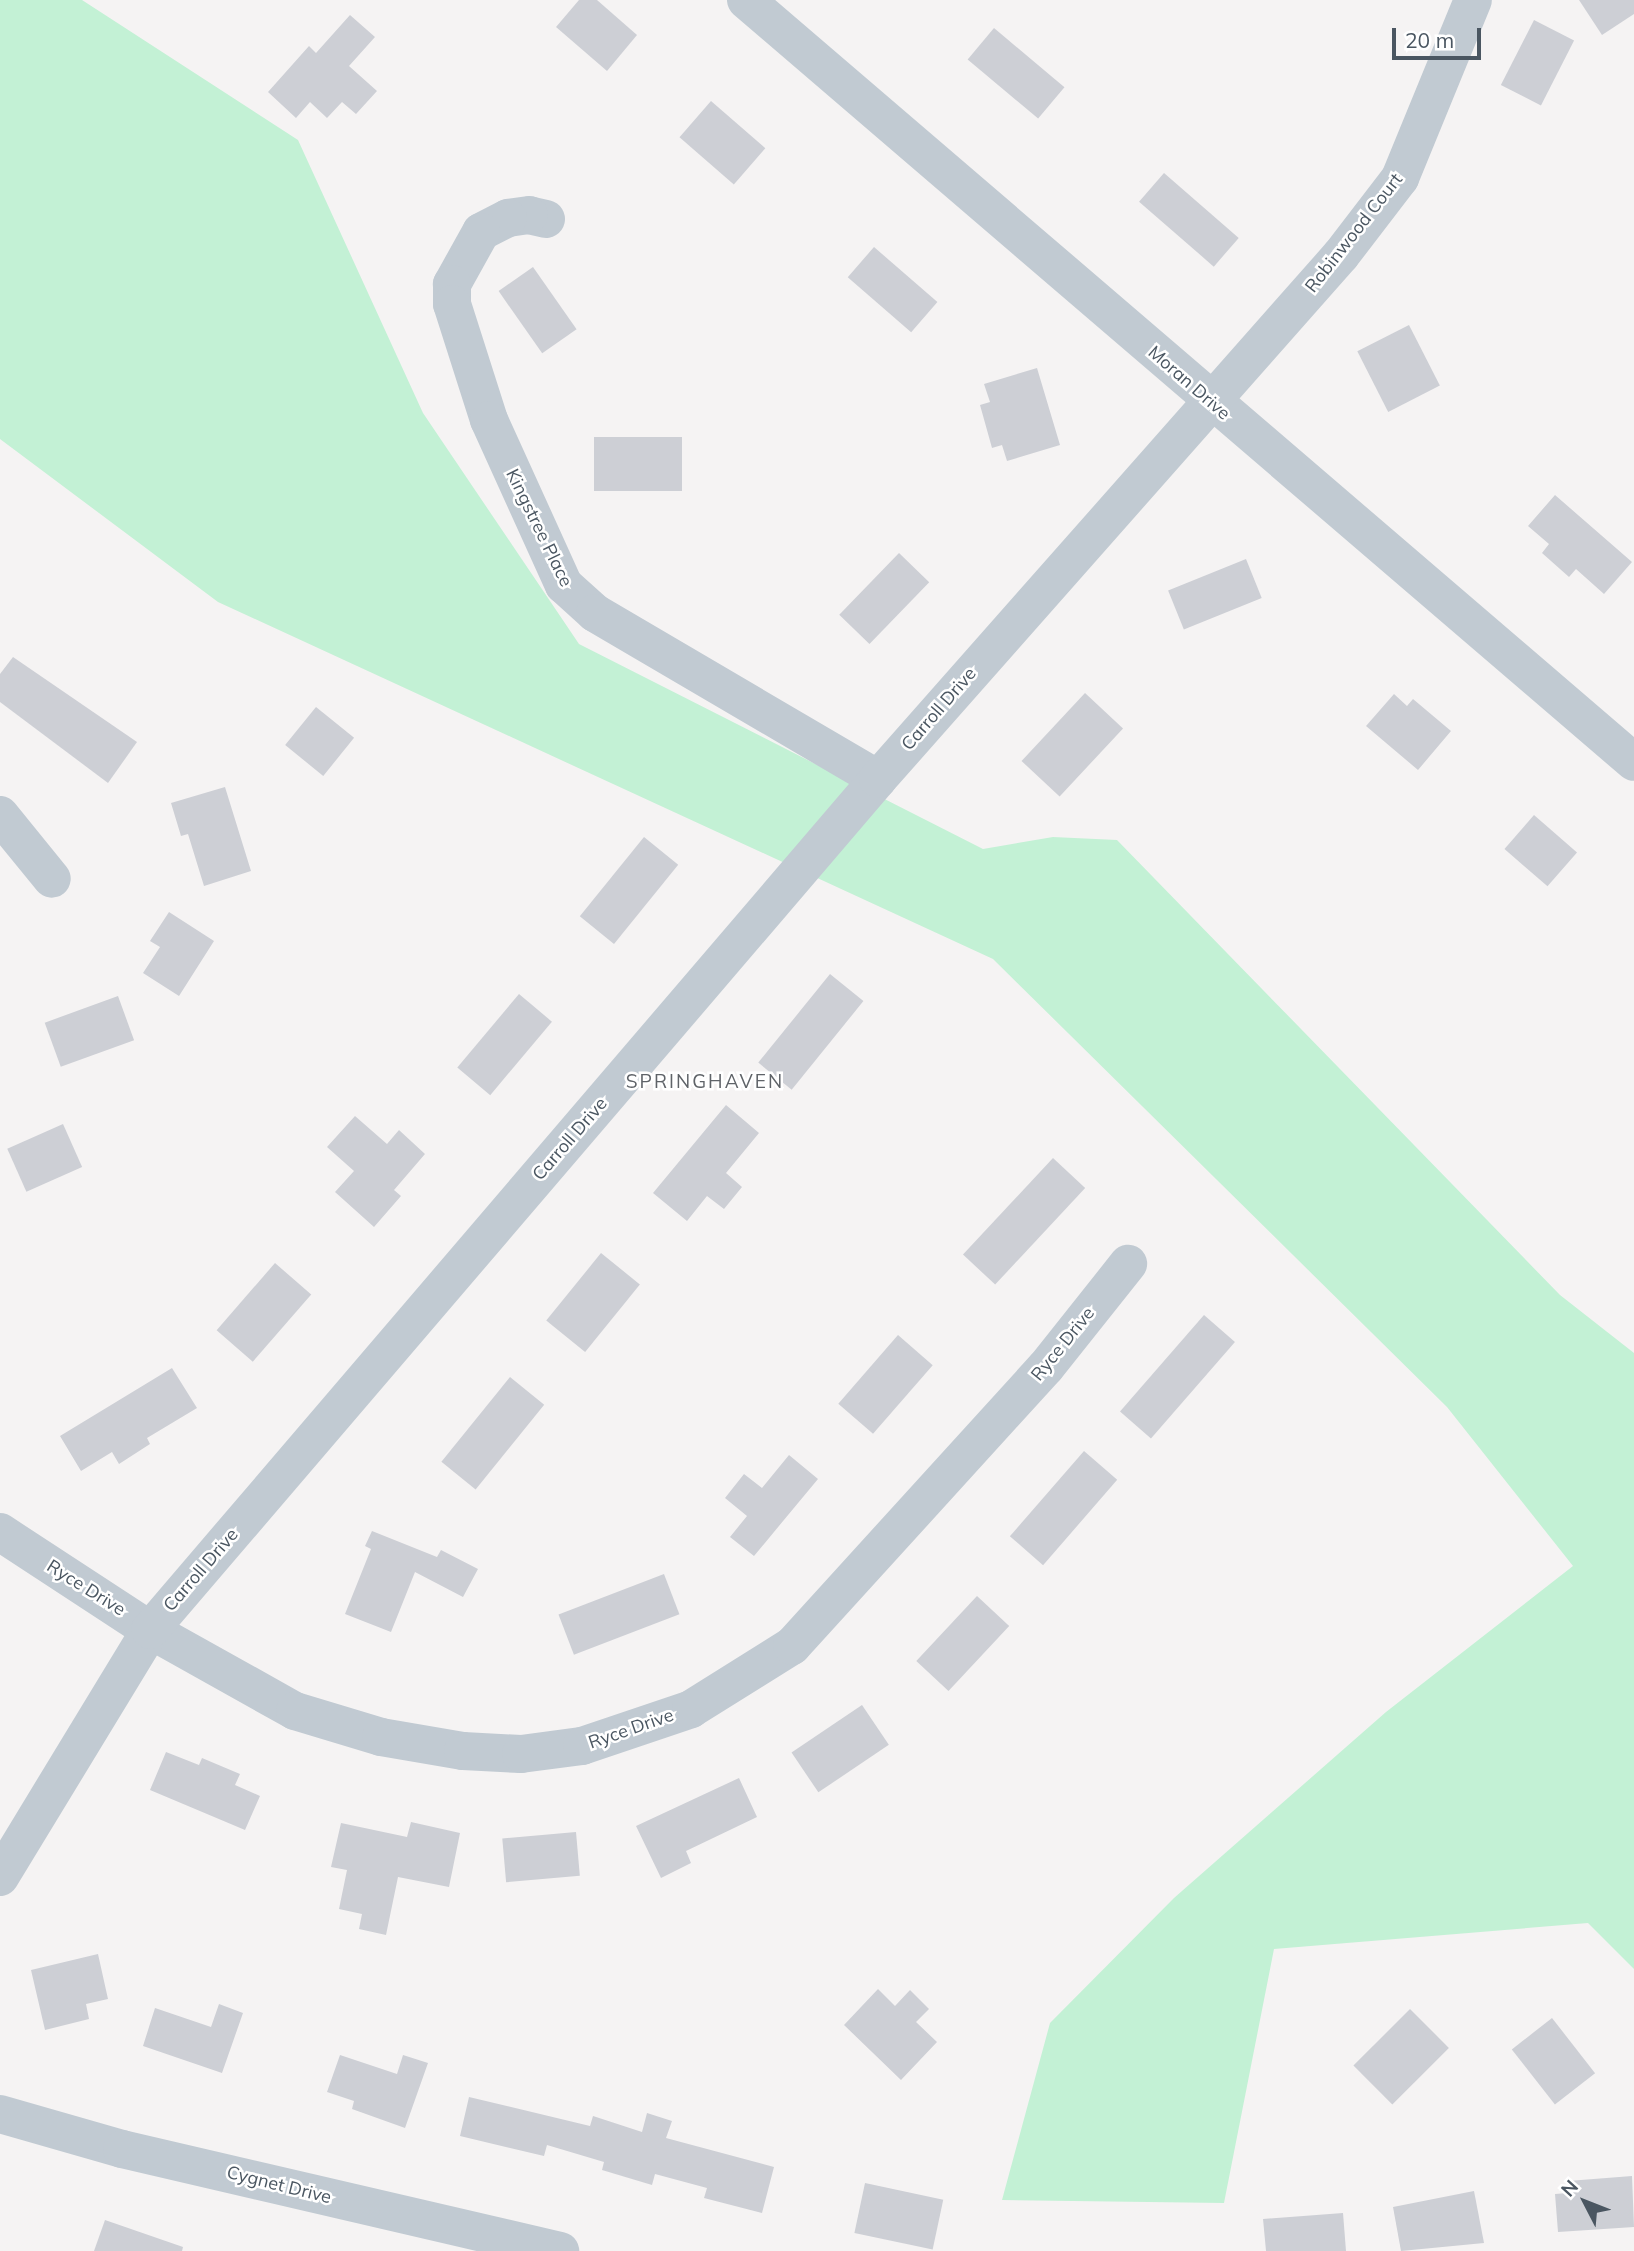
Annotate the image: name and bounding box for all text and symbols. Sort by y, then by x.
scale bar [1396,14,1485,58]
text: 20 m [1405,27,1454,53]
street label: Robinwood Court [1301,169,1407,297]
street label: Moran Drive [1144,341,1234,425]
street label: Kingstree Place [501,466,577,590]
street label: Carroll Drive [897,663,981,755]
district label: SPRINGHAVEN [627,1071,783,1093]
street label: Carroll Drive [528,1093,612,1185]
street label: Ryce Drive [1027,1303,1099,1385]
street label: Carroll Drive [159,1524,243,1616]
street label: Ryce Drive [43,1555,129,1621]
street label: Ryce Drive [586,1704,676,1754]
street label: Cygnet Drive [224,2162,334,2208]
north arrow [1550,2167,1620,2237]
text: N [1556,2175,1583,2201]

